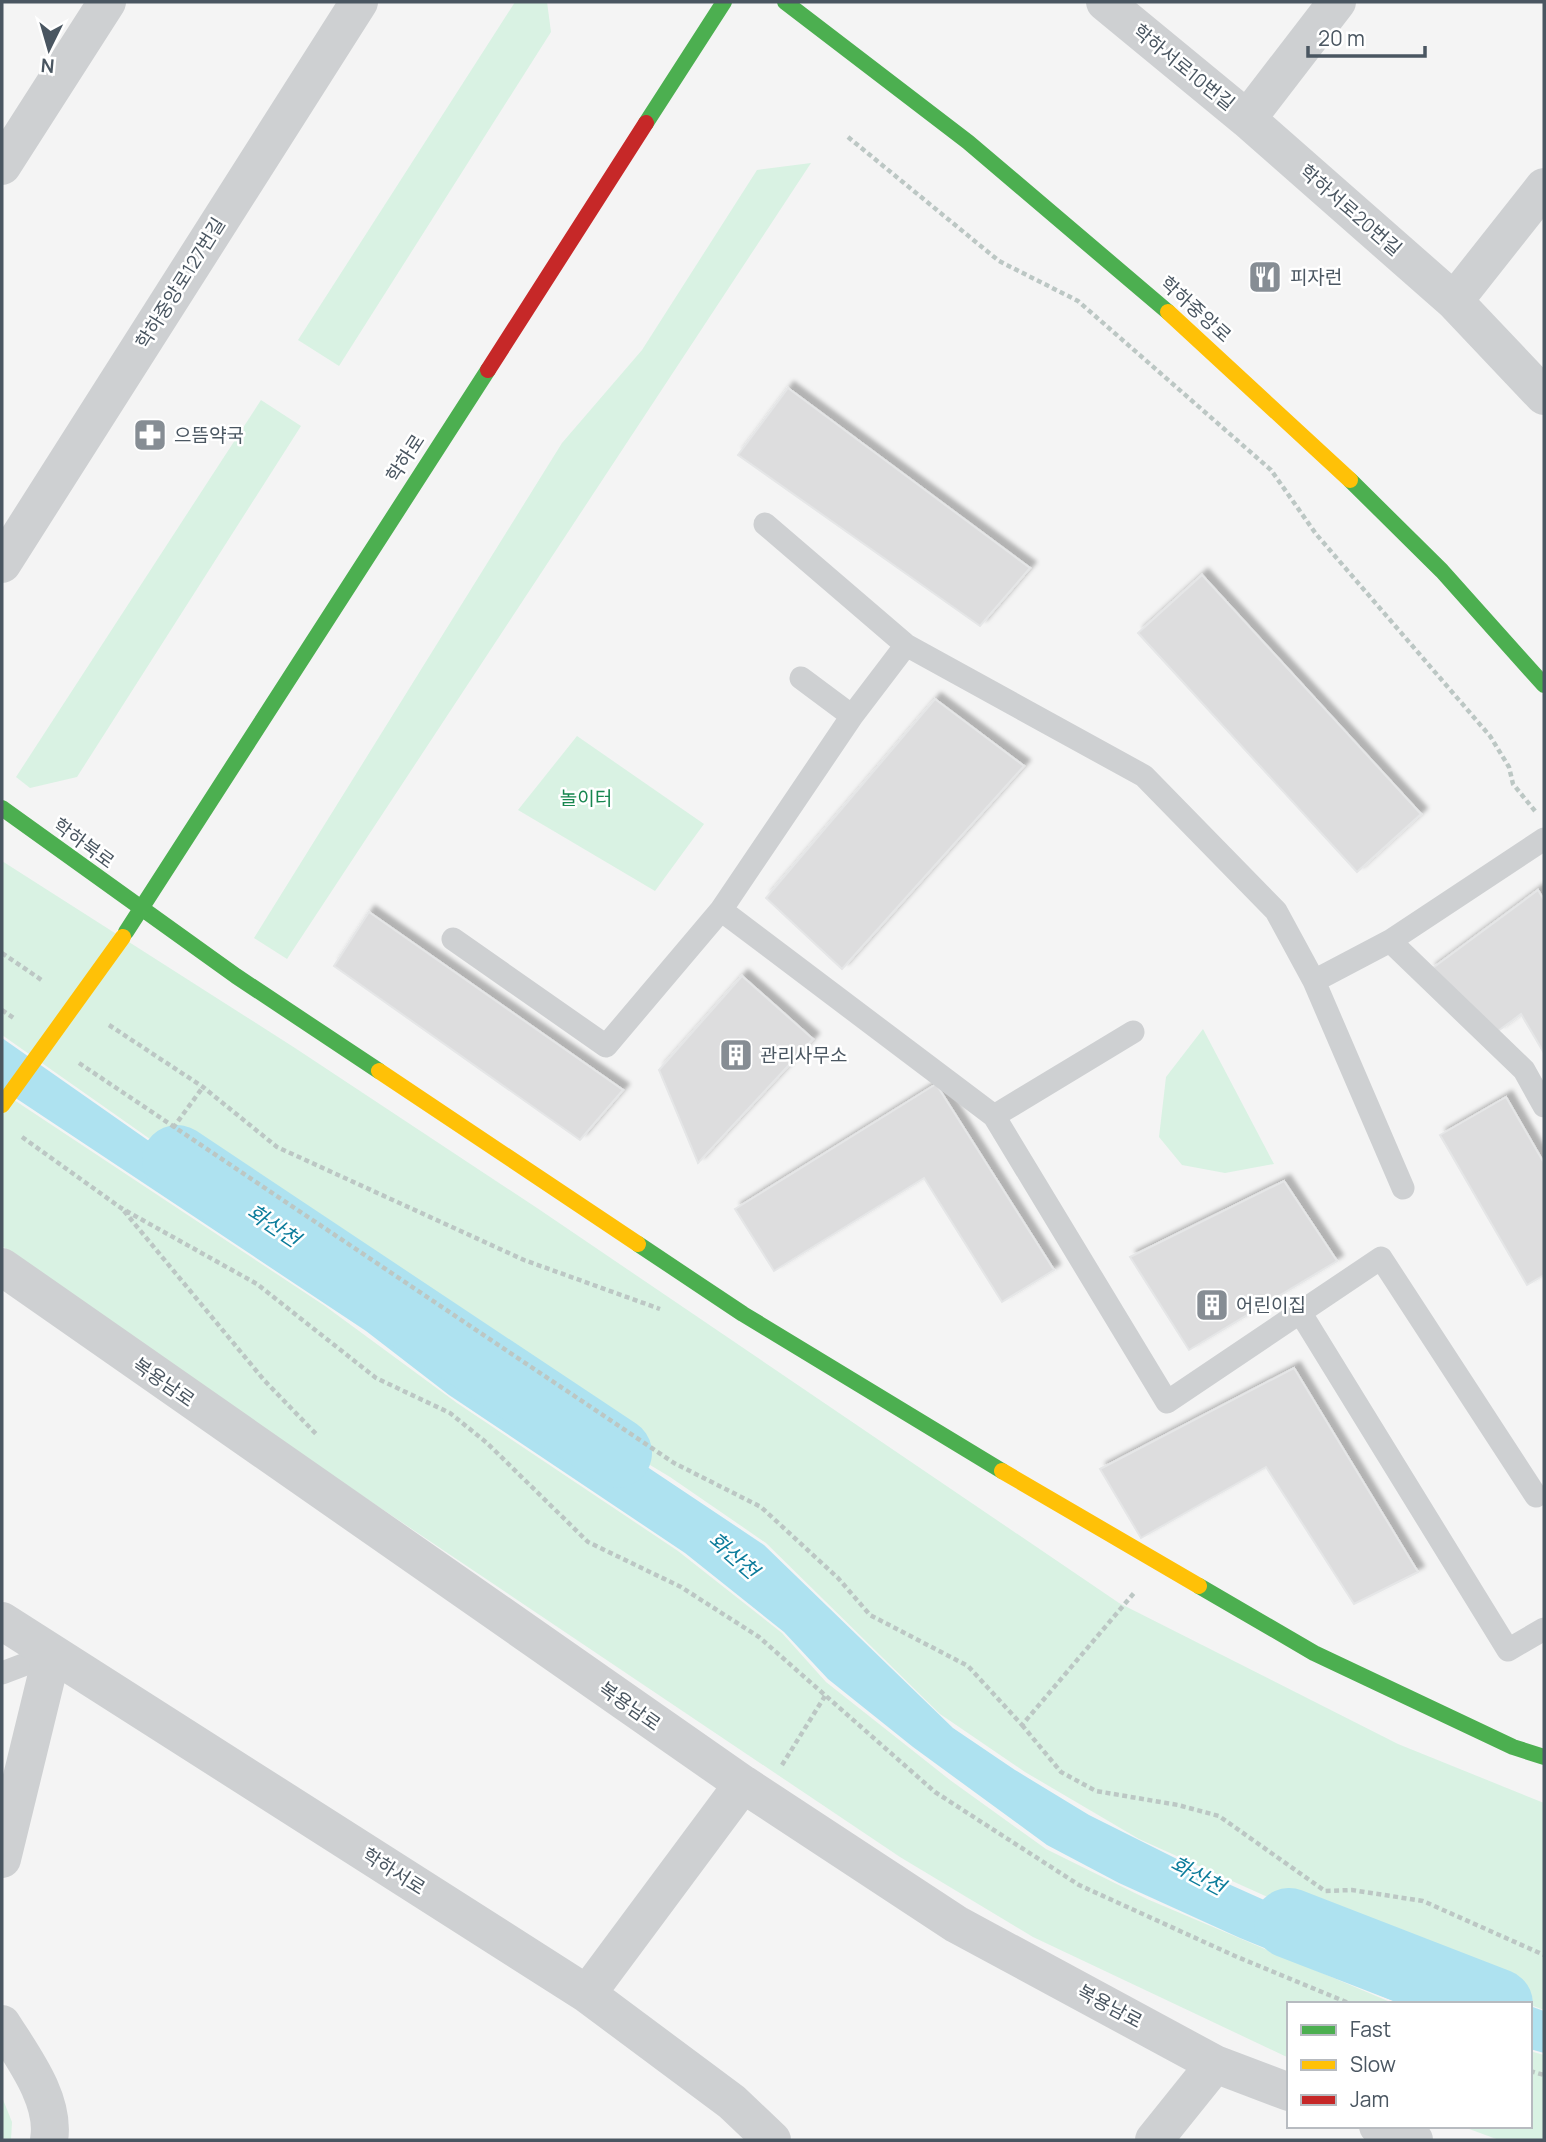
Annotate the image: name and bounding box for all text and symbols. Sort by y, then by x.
north arrow [14,14,84,84]
scale bar [1308,14,1425,58]
street label: 학하서로10번길 [1128,18,1240,116]
text: 20 m [1318,24,1365,52]
text: N [40,52,55,79]
street label: 학하서로20번길 [1294,158,1408,262]
street label: 학하중앙로127번길 [129,212,231,354]
restaurant icon: 피자런 [1246,258,1284,296]
place label: 피자런 [1290,264,1342,290]
street label: 학하중앙로 [1155,270,1237,348]
pharmacy icon: 으뜸약국 [131,416,169,454]
place label: 으뜸약국 [174,422,244,448]
street label: 학하로 [380,429,430,487]
park label: 놀이터 [560,785,612,811]
street label: 학하북로 [48,812,120,874]
building icon: 관리사무소 [717,1036,755,1074]
place label: 관리사무소 [760,1042,847,1068]
water label: 화산천 [242,1197,308,1254]
building icon: 어린이집 [1193,1286,1231,1324]
place label: 어린이집 [1236,1292,1306,1318]
street label: 복용남로 [128,1351,200,1413]
water label: 화산천 [703,1525,767,1586]
street label: 복용남로 [594,1675,666,1737]
street label: 학하서로 [357,1841,431,1901]
water label: 화산천 [1166,1849,1233,1902]
street label: 복용남로 [1073,1978,1147,2034]
legend [1287,2002,1532,2128]
text: Fast [1350,2015,1391,2043]
text: Slow [1350,2050,1396,2078]
text: Jam [1350,2085,1389,2113]

